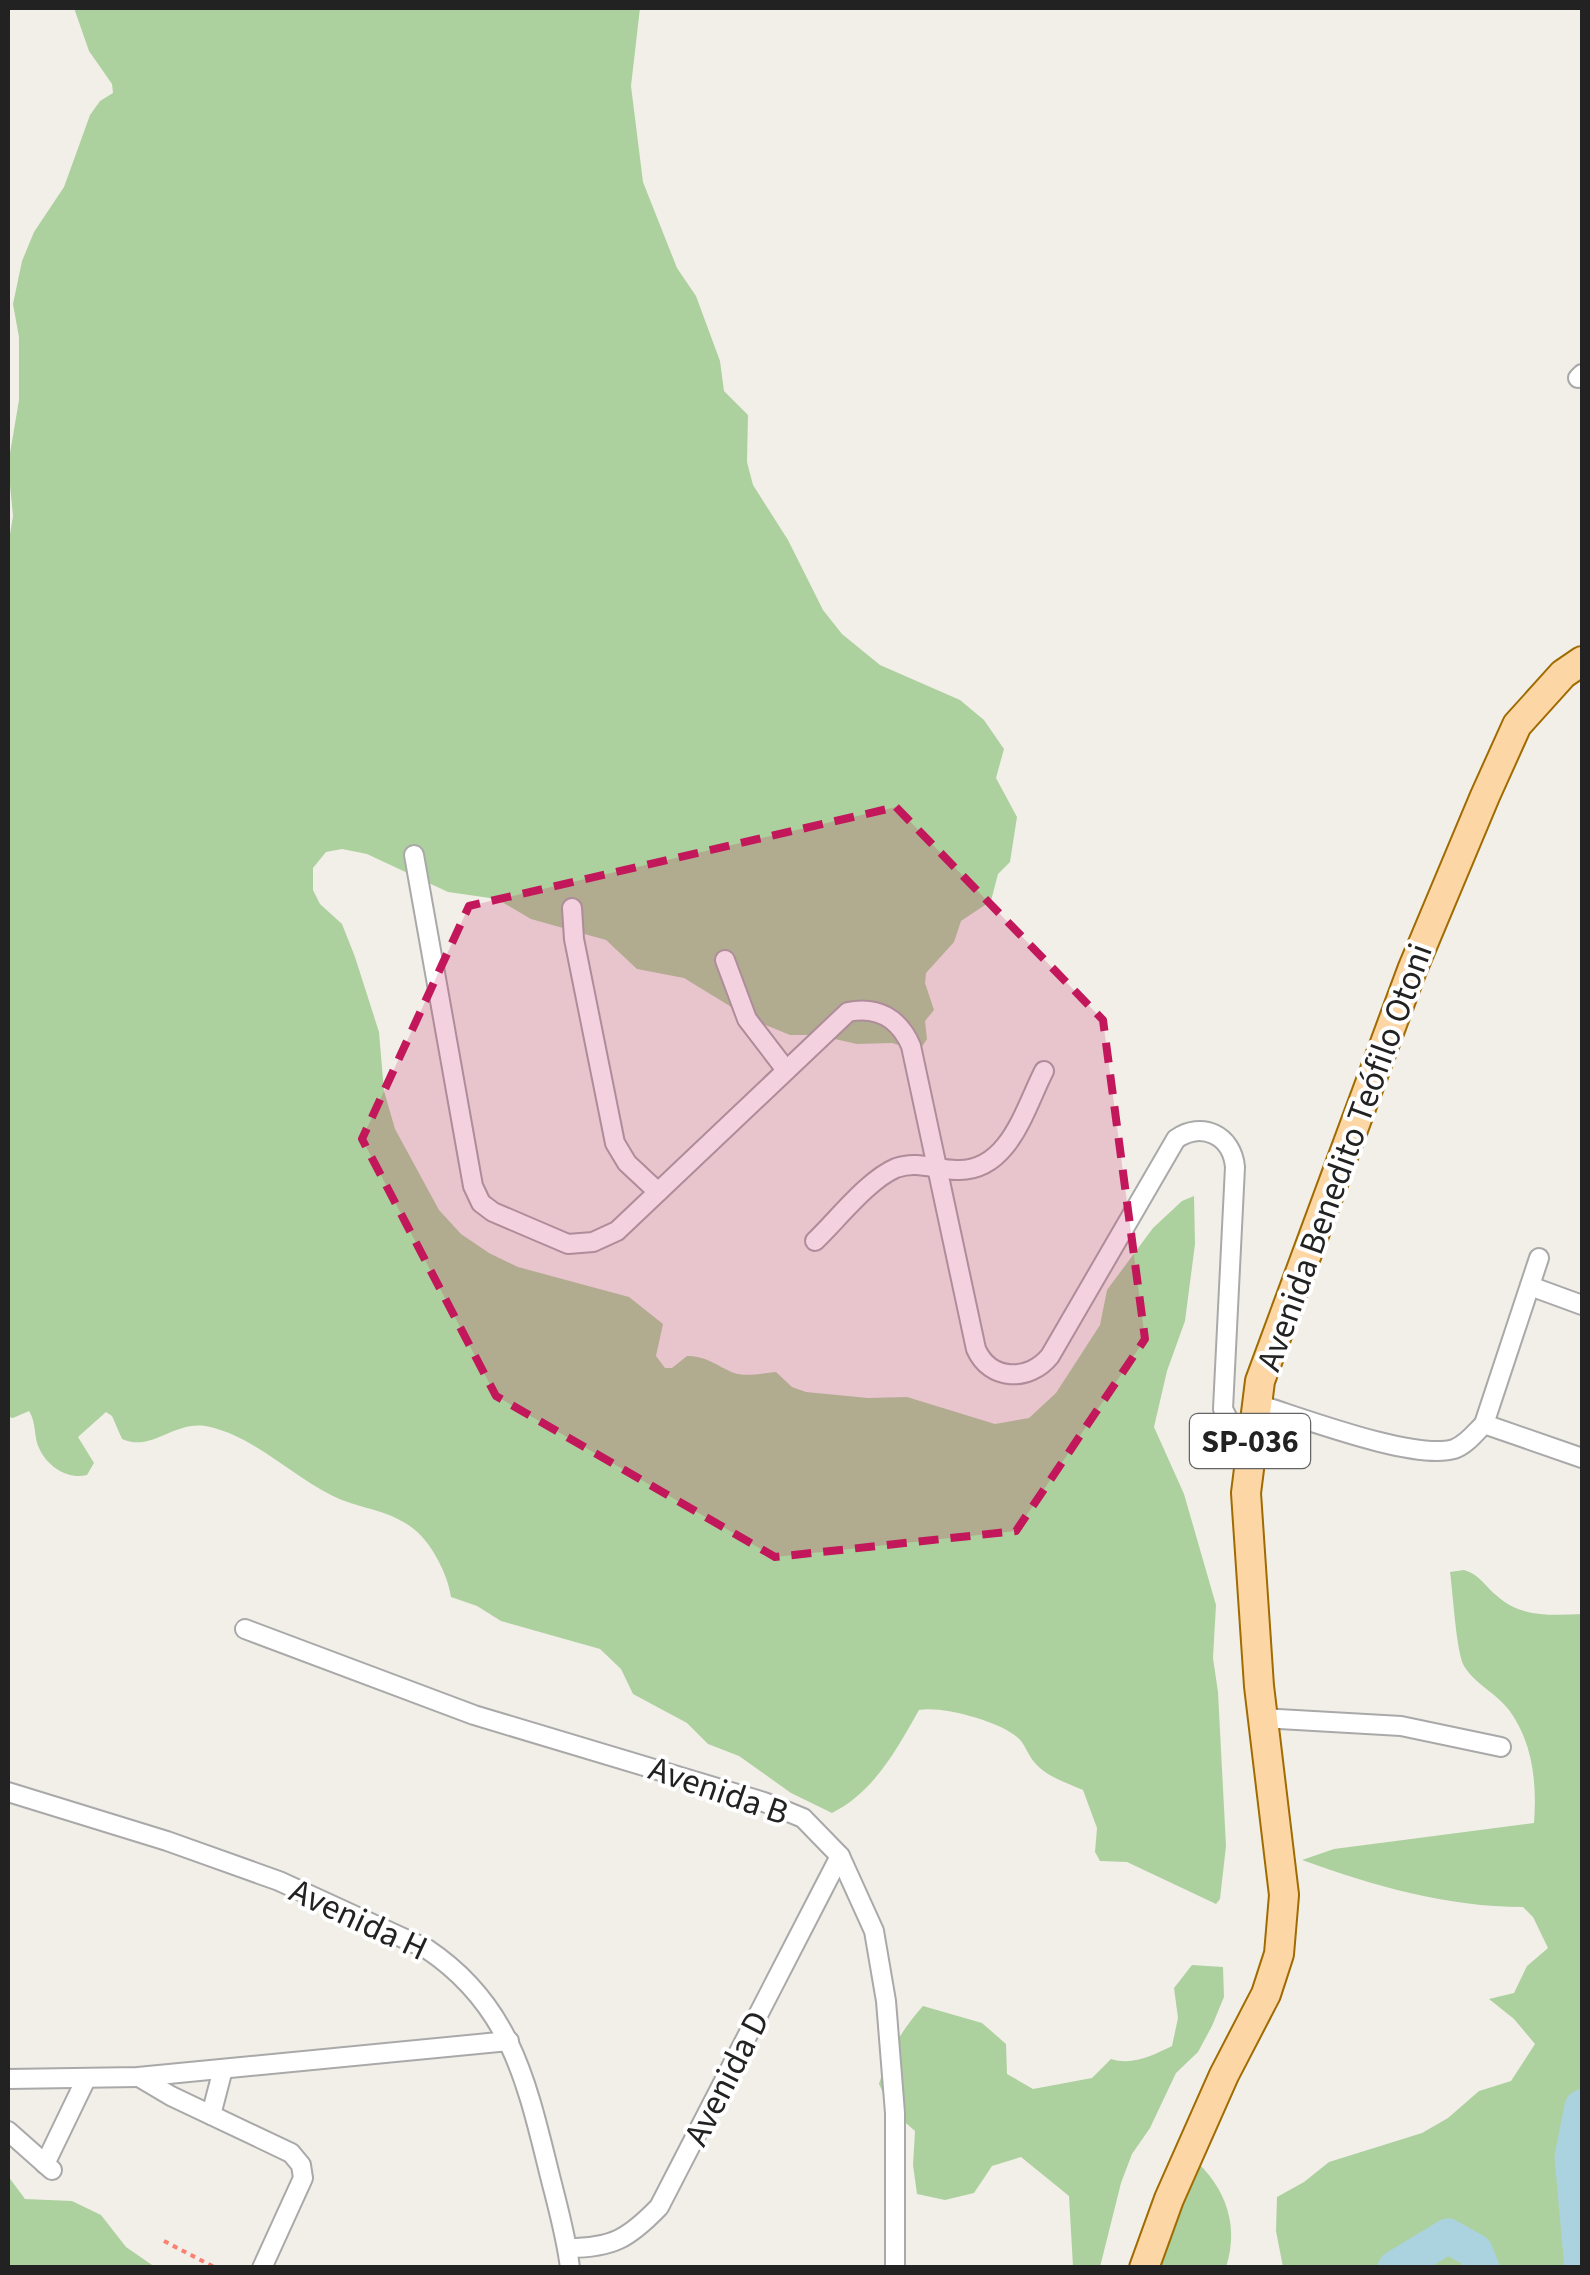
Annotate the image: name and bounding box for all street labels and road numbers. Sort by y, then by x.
street label: Avenida Benedito Teófilo Otoni [1244,937,1446,1378]
road number: SP-036 [1190,1414,1310,1468]
street label: Avenida B [642,1744,795,1838]
street label: Avenida H [281,1866,436,1974]
street label: Avenida D [672,2002,782,2155]

